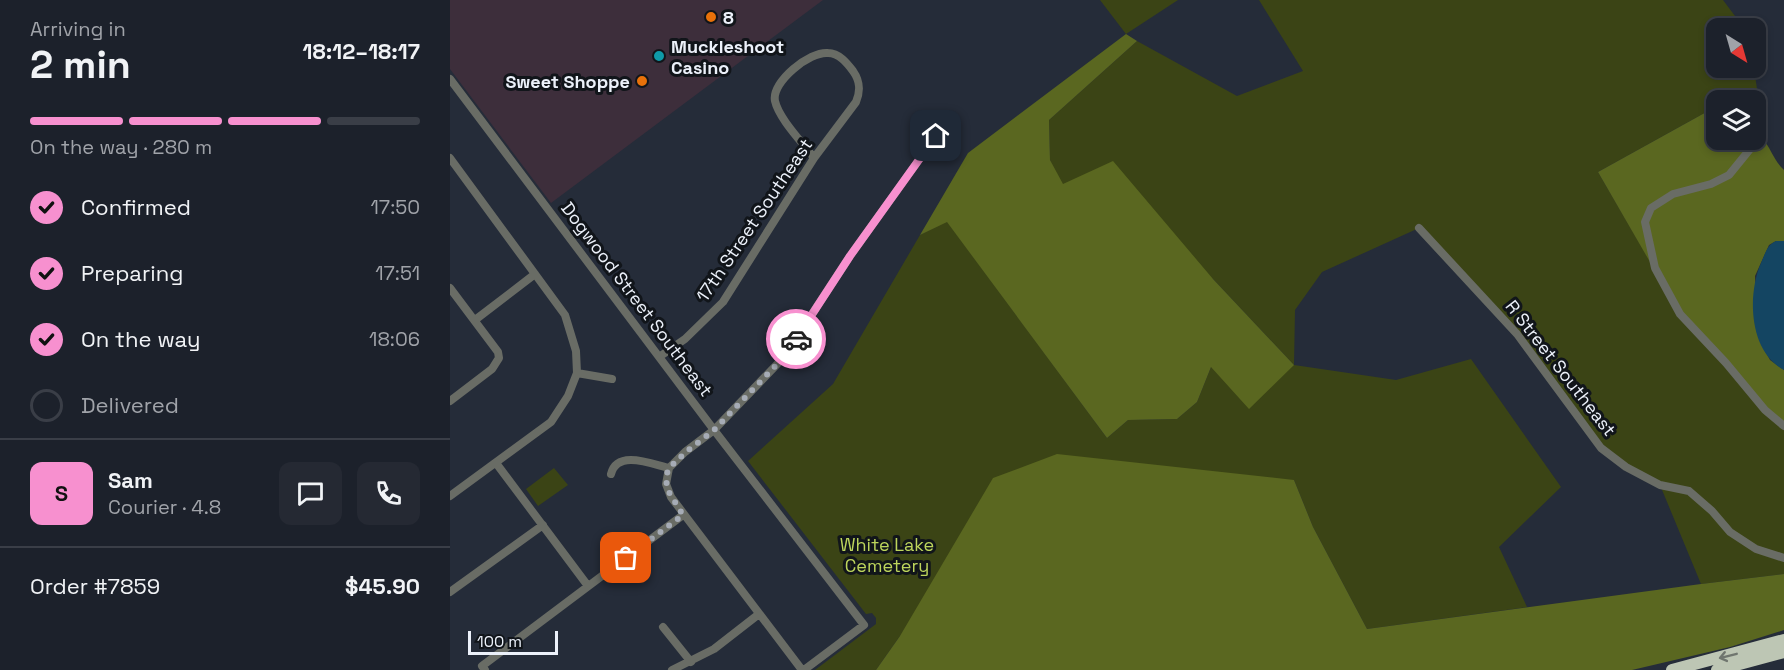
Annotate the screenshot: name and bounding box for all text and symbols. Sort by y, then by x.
place label: 8 [723,6,734,29]
marker: 8 [704,10,718,24]
text: Arriving in [30,16,126,42]
north arrow [1706,18,1766,78]
map controls [1706,18,1766,150]
place label: Muckleshoot Casino [671,35,784,79]
text: 18:12–18:17 [303,37,420,65]
text: 2 min [30,40,131,89]
marker: Muckleshoot Casino [652,49,666,63]
place label: Sweet Shoppe [505,70,630,93]
marker: Sweet Shoppe [635,74,649,88]
button: layers [1706,90,1766,150]
pin [910,110,961,161]
icon: home [919,119,952,152]
text: On the way · 280 m [30,134,212,160]
street label: 17th Street Southeast [691,134,817,306]
icon: check [30,191,63,224]
text: Confirmed [81,193,191,221]
text: 17:50 [371,194,420,220]
street label: Dogwood Street Southeast [556,197,718,401]
icon: check [30,257,63,290]
text: Preparing [81,259,183,287]
text: 17:51 [375,260,420,286]
street label: R Street Southeast [1501,295,1621,441]
courier [766,309,826,369]
icon: check [30,323,63,356]
icon: car [780,323,813,356]
text: On the way [81,325,200,353]
text: 18:06 [369,326,420,352]
text: Delivered [81,391,179,419]
button: chat [279,462,342,525]
button: phone [357,462,420,525]
text: Sam [108,466,153,494]
text: S [55,479,68,507]
text: Courier · 4.8 [108,494,221,520]
pin [600,532,651,583]
park label: White Lake Cemetery [840,533,934,577]
icon: bag [609,541,642,574]
text: Order #7859 [30,572,160,600]
text: $45.90 [345,572,420,600]
scale bar [468,628,558,656]
text: 100 m [477,631,522,652]
one-way arrow [1719,651,1738,663]

